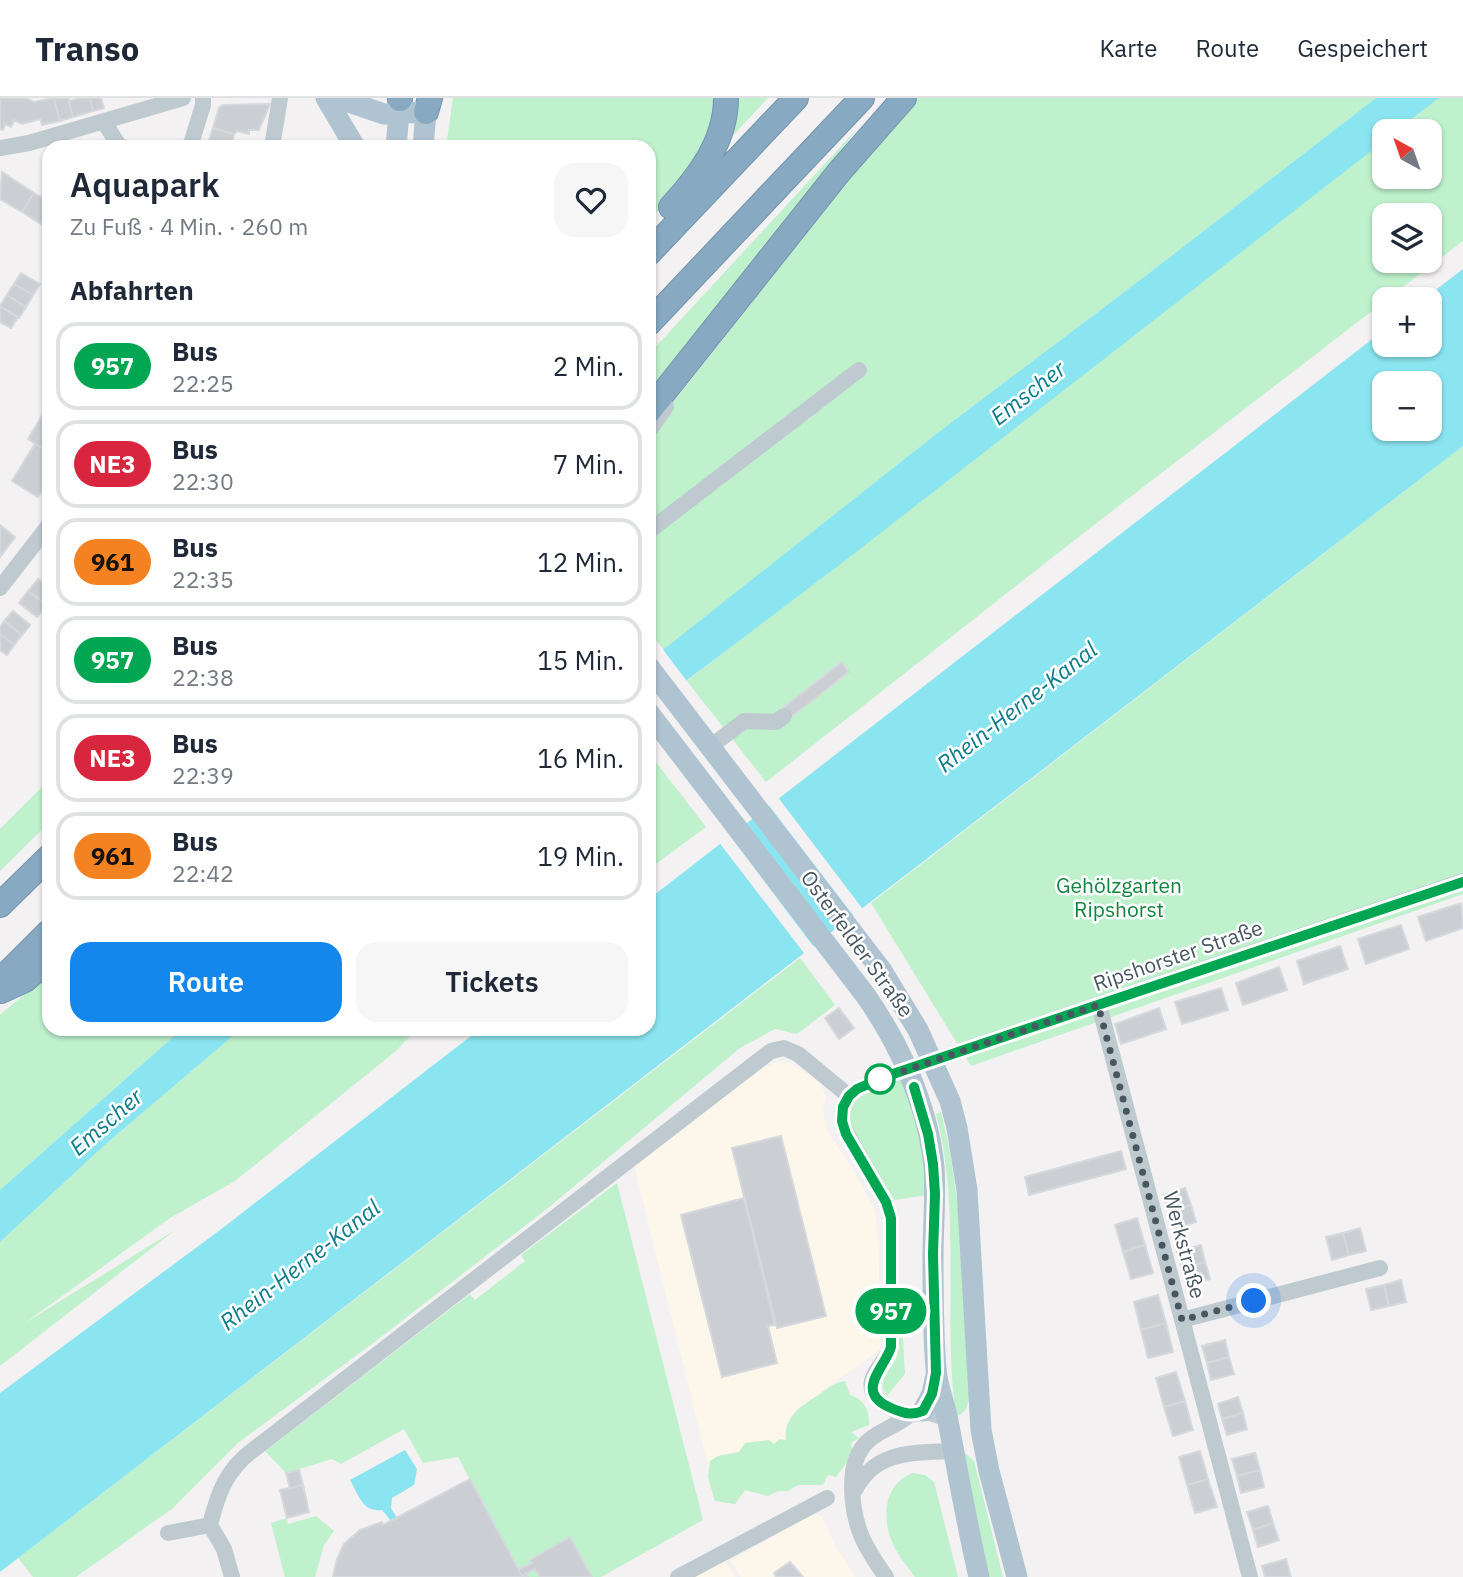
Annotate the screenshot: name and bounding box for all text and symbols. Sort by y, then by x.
text: Transo [35,27,139,70]
text: Karte [1099,32,1158,64]
text: Route [1196,32,1259,64]
text: Gespeichert [1297,32,1428,64]
north arrow [1372,119,1442,189]
map controls [1372,119,1442,441]
text: Aquapark [70,163,220,206]
button: heart [554,163,628,237]
button: layers [1372,203,1442,273]
text: Zu Fuß · 4 Min. · 260 m [70,211,308,241]
text: Abfahrten [70,273,194,307]
button: + [1372,287,1442,357]
text: Bus [172,334,218,368]
text: 2 Min. [553,349,624,383]
text: 957 [91,350,134,382]
water label: Emscher [984,353,1072,431]
text: 22:25 [172,368,234,398]
button: − [1372,371,1442,441]
text: Bus [172,432,218,466]
text: 7 Min. [553,447,624,481]
text: NE3 [89,448,136,480]
text: 22:30 [172,466,234,496]
text: Bus [172,530,218,564]
text: 12 Min. [537,545,624,579]
text: 961 [91,546,134,578]
text: 22:35 [172,564,234,594]
text: Bus [172,628,218,662]
water label: Rhein-Herne-Kanal [930,634,1104,778]
text: 15 Min. [537,643,624,677]
text: 957 [91,644,134,676]
text: 22:38 [172,662,234,692]
text: Bus [172,726,218,760]
text: 16 Min. [537,741,624,775]
text: NE3 [89,742,136,774]
text: 22:39 [172,760,234,790]
text: Bus [172,824,218,858]
text: 19 Min. [537,839,624,873]
text: 961 [91,840,134,872]
text: 22:42 [172,858,234,888]
street label: Osterfelder Straße [795,864,921,1023]
park label: Gehölzgarten Ripshorst [1056,871,1182,923]
street label: Ripshorster Straße [1089,913,1266,997]
button: Route [70,942,342,1022]
button: Tickets [356,942,628,1022]
unlabelled marker [865,1064,895,1094]
water label: Emscher [62,1081,149,1161]
street label: Werkstraße [1157,1188,1213,1301]
water label: Rhein-Herne-Kanal [213,1192,387,1336]
your location [1236,1283,1271,1318]
line badge: 957 [851,1288,931,1334]
text: 957 [869,1295,913,1327]

